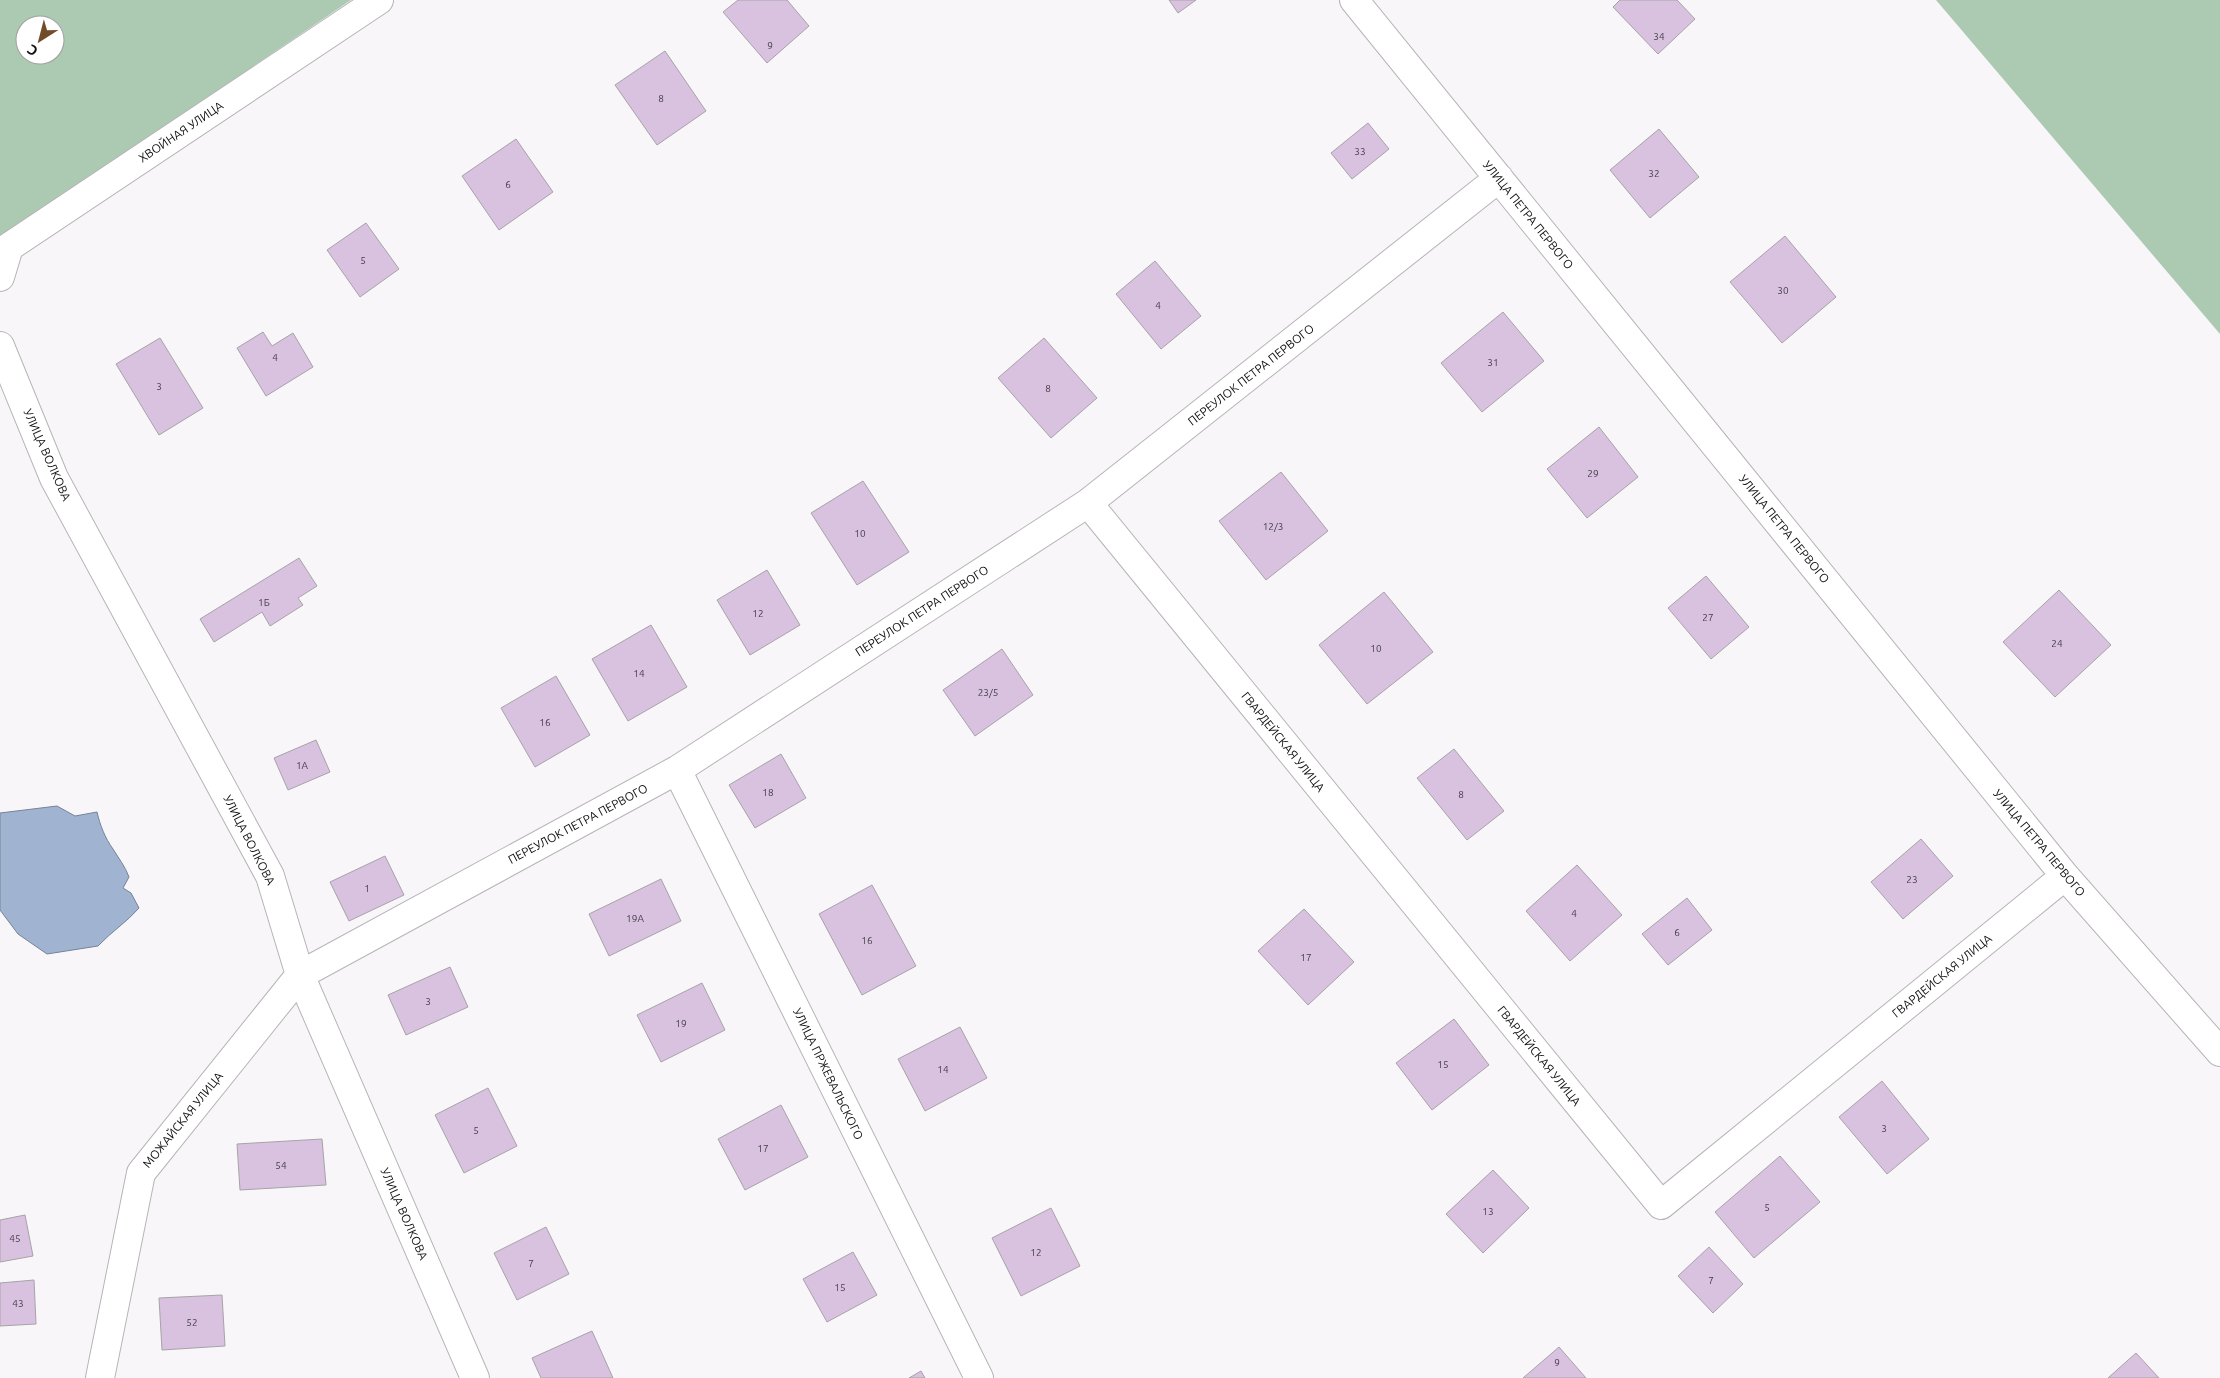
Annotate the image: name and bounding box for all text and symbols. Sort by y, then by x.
north arrow [15,15,65,65]
house number: 34 [1653,31,1665,42]
house number: 9 [767,40,773,51]
text: С [24,41,41,60]
house number: 8 [658,93,664,104]
street label: ХВОЙНАЯ УЛИЦА [136,98,226,165]
house number: 33 [1354,146,1366,157]
street label: УЛИЦА ПЕТРА ПЕРВОГО [1481,158,1576,271]
house number: 32 [1648,168,1660,179]
house number: 6 [505,179,511,190]
house number: 5 [360,255,366,266]
house number: 30 [1777,285,1789,296]
house number: 4 [1155,300,1161,311]
street label: ПЕРЕУЛОК ПЕТРА ПЕРВОГО [1185,321,1316,428]
house number: 4 [272,352,278,363]
house number: 31 [1487,357,1499,368]
house number: 3 [156,381,162,392]
house number: 8 [1045,383,1051,394]
street label: УЛИЦА ВОЛКОВА [21,407,74,503]
house number: 29 [1587,468,1599,479]
street label: УЛИЦА ПЕТРА ПЕРВОГО [1737,472,1832,585]
house number: 12/3 [1263,521,1283,532]
house number: 10 [854,528,866,539]
street label: ПЕРЕУЛОК ПЕТРА ПЕРВОГО [853,563,991,659]
house number: 1Б [258,597,270,608]
house number: 12 [752,608,764,619]
house number: 27 [1702,612,1714,623]
house number: 24 [2051,638,2063,649]
house number: 10 [1370,643,1382,654]
house number: 14 [633,668,645,679]
house number: 23/5 [978,687,998,698]
street label: ГВАРДЕЙСКАЯ УЛИЦА [1239,689,1328,794]
house number: 16 [539,717,551,728]
house number: 1А [296,760,309,771]
street label: ПЕРЕУЛОК ПЕТРА ПЕРВОГО [506,781,650,866]
house number: 18 [762,787,774,798]
street label: УЛИЦА ПЕТРА ПЕРВОГО [1991,787,2088,899]
house number: 8 [1458,789,1464,800]
street label: УЛИЦА ВОЛКОВА [221,793,278,887]
house number: 23 [1906,874,1918,885]
house number: 1 [364,883,370,894]
house number: 4 [1571,908,1577,919]
house number: 19А [626,913,644,924]
house number: 6 [1674,927,1680,938]
street label: ГВАРДЕЙСКАЯ УЛИЦА [1889,931,1994,1020]
house number: 16 [861,935,873,946]
house number: 17 [1300,952,1312,963]
house number: 3 [425,996,431,1007]
street label: ГВАРДЕЙСКАЯ УЛИЦА [1495,1003,1584,1108]
street label: УЛИЦА ПРЖЕВАЛЬСКОГО [791,1006,866,1142]
house number: 19 [675,1018,687,1029]
house number: 15 [1437,1059,1449,1070]
house number: 14 [937,1064,949,1075]
street label: МОЖАЙСКАЯ УЛИЦА [140,1069,225,1170]
house number: 3 [1881,1123,1887,1134]
house number: 5 [473,1125,479,1136]
house number: 17 [757,1143,769,1154]
house number: 54 [275,1160,287,1171]
street label: УЛИЦА ВОЛКОВА [378,1166,431,1262]
house number: 5 [1764,1202,1770,1213]
house number: 13 [1482,1206,1494,1217]
house number: 45 [9,1233,21,1244]
house number: 12 [1030,1247,1042,1258]
house number: 7 [528,1258,534,1269]
house number: 7 [1708,1275,1714,1286]
house number: 15 [834,1282,846,1293]
house number: 43 [12,1298,24,1309]
house number: 52 [186,1317,198,1328]
house number: 9 [1554,1357,1560,1368]

